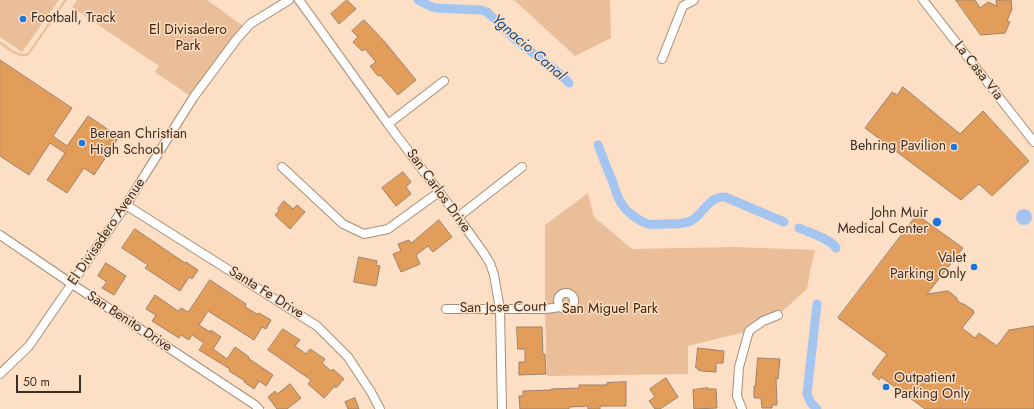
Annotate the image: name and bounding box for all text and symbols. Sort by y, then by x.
place label: Football, Track [31,11,116,27]
water label: Ygnacio Canal [488,11,568,85]
marker: Football, Track [18,14,28,24]
park label: El Divisadero Park [149,23,227,56]
street label: La Casa Via [950,38,1006,104]
place label: Berean Christian High School [90,127,187,160]
marker: Berean Christian High School [77,138,87,148]
place label: Behring Pavilion [850,139,946,155]
marker: Behring Pavilion [949,142,959,152]
street label: San Carlos Drive [402,146,474,236]
street label: El Divisadero Avenue [65,175,149,289]
place label: John Muir Medical Center [837,206,928,238]
marker: John Muir Medical Center [931,216,943,228]
place label: Valet Parking Only [890,251,966,284]
marker: Valet Parking Only [969,262,979,272]
street label: Santa Fe Drive [225,263,307,323]
street label: San Benito Drive [83,288,175,356]
street label: San Jose Court [459,299,547,317]
park label: San Miguel Park [562,302,658,318]
scale bar [18,367,83,393]
place label: Outpatient Parking Only [894,371,970,404]
text: 50 m [23,373,50,391]
marker: Outpatient Parking Only [881,382,891,392]

